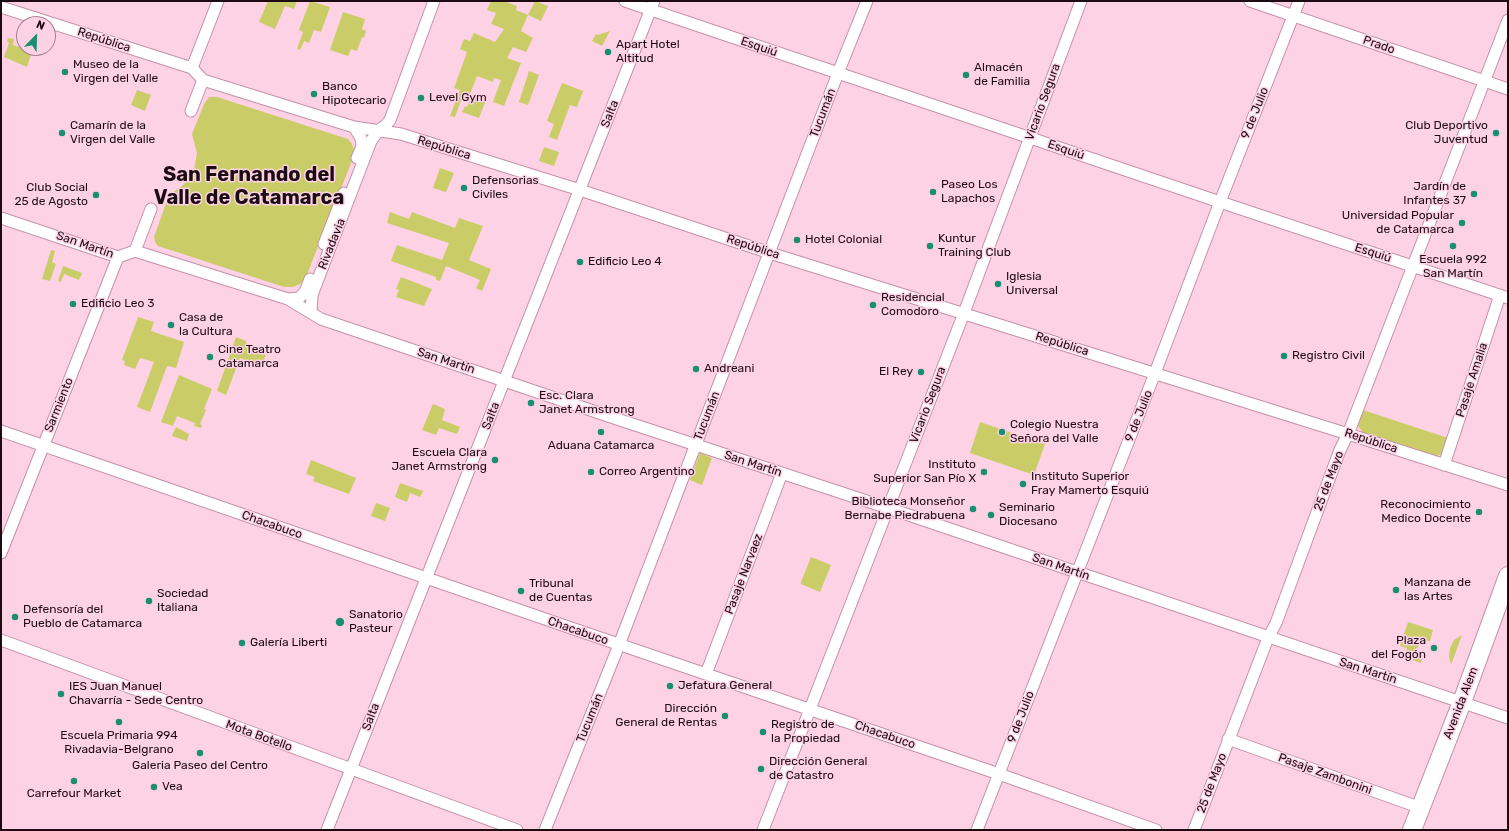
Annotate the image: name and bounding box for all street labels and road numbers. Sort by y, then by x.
street label: República [76,25,132,55]
street label: Prado [1361,33,1397,57]
street label: Esquiú [739,34,779,60]
street label: Vicario Segura [1022,62,1064,142]
street label: 9 de Julio [1238,85,1272,141]
street label: Tucumán [807,86,839,140]
street label: Salta [598,98,622,130]
street label: República [416,133,472,163]
street label: Esquiú [1046,137,1086,163]
street label: Rivadavia [315,216,349,272]
street label: San Martín [54,228,116,262]
street label: República [725,232,781,262]
street label: Esquiú [1353,240,1393,266]
street label: República [1034,329,1090,359]
street label: Pasaje Amalia [1453,341,1491,419]
street label: San Martín [415,345,477,377]
street label: Vicario Segura [907,365,949,445]
street label: Sarmiento [42,376,76,434]
street label: 9 de Julio [1122,388,1156,444]
street label: Tucumán [691,389,723,443]
street label: Salta [479,400,503,432]
street label: República [1343,426,1399,456]
street label: San Martín [722,448,784,480]
street label: 25 de Mayo [1311,449,1347,513]
street label: Chacabuco [240,508,304,542]
street label: Pasaje Narvaez [722,532,766,616]
street label: San Martín [1030,550,1092,584]
street label: Chacabuco [546,614,610,648]
street label: San Martín [1337,655,1399,687]
street label: Avenida Alem [1441,665,1481,741]
street label: 9 de Julio [1005,689,1037,745]
street label: Tucumán [574,691,606,745]
street label: Salta [359,701,383,733]
street label: Mota Botello [224,717,294,755]
street label: Chacabuco [853,718,917,752]
street label: Pasaje Zambonini [1276,750,1374,798]
street label: 25 de Mayo [1194,751,1230,815]

